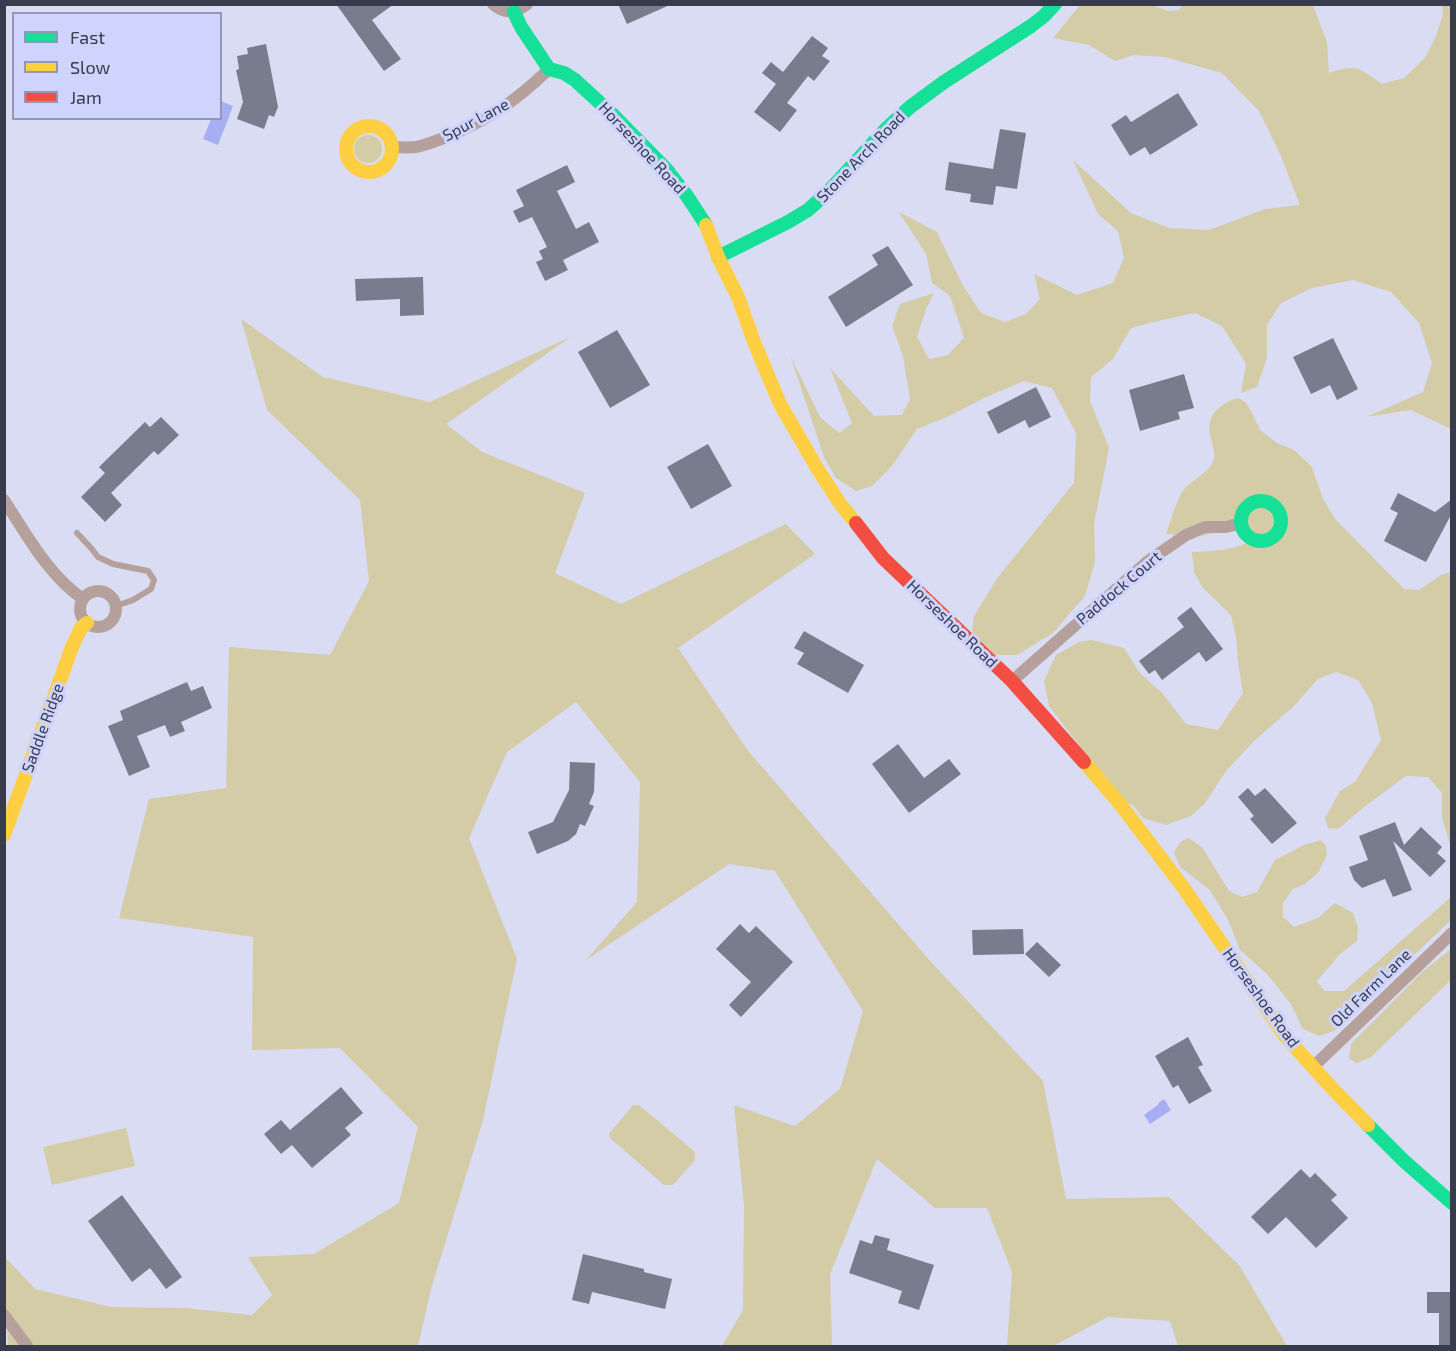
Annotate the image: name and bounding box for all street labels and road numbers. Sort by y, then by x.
street label: Spur Lane [440,95,512,145]
street label: Horseshoe Road [595,98,689,198]
street label: Stone Arch Road [813,107,909,207]
street label: Paddock Court [1073,547,1165,629]
street label: Horseshoe Road [903,576,1001,672]
street label: Saddle Ridge [18,681,68,775]
street label: Horseshoe Road [1218,944,1304,1052]
street label: Old Farm Lane [1327,945,1415,1031]

